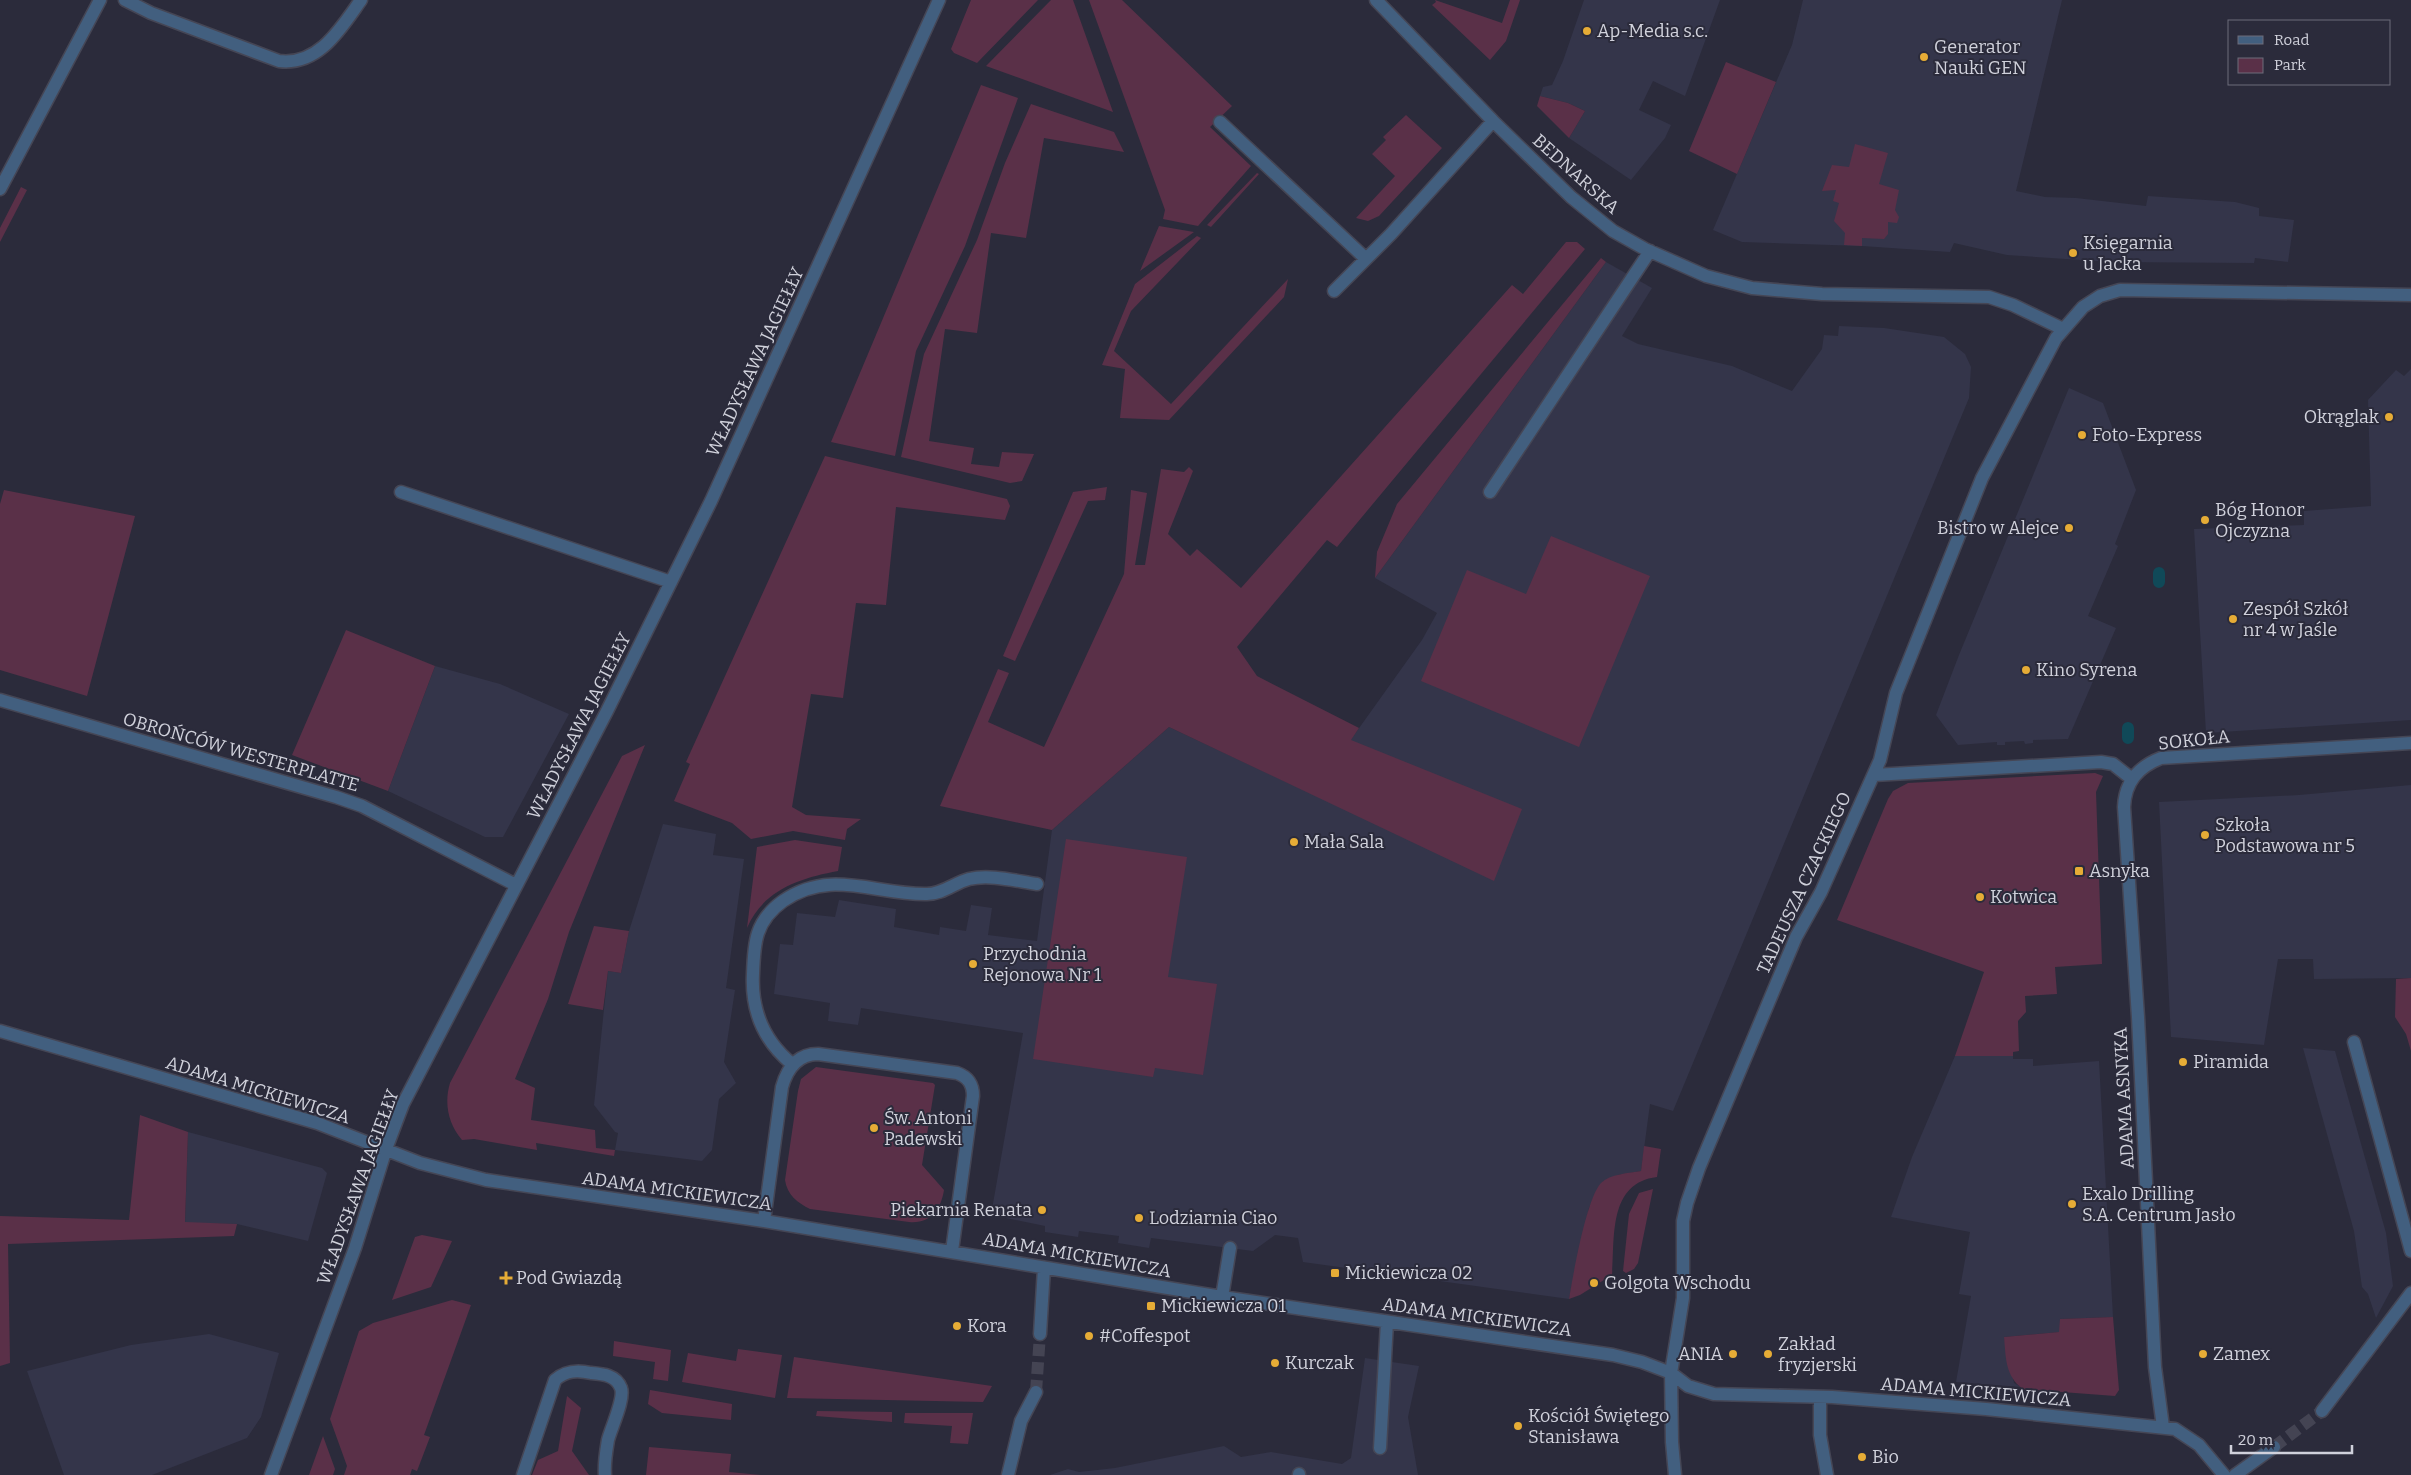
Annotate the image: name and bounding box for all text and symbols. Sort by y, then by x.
place label: Ap-Media s.c. [1597,20,1708,42]
legend [2228,20,2391,85]
marker: Ap-Media s.c. [1581,25,1593,37]
text: Road [2274,31,2309,49]
place label: Generator Nauki GEN [1934,36,2027,79]
marker: Generator Nauki GEN [1918,51,1930,63]
text: Park [2274,56,2306,74]
street label: BEDNARSKA [1528,129,1624,219]
place label: Księgarnia u Jacka [2083,232,2173,275]
marker: Księgarnia u Jacka [2067,247,2079,259]
street label: WŁADYSŁAWA JAGIEŁŁY [701,263,809,460]
place label: Okrąglak [2304,406,2380,428]
marker: Okrąglak [2383,411,2395,423]
place label: Foto-Express [2092,424,2202,446]
marker: Foto-Express [2076,429,2088,441]
place label: Bóg Honor Ojczyzna [2215,499,2305,542]
marker: Bóg Honor Ojczyzna [2199,514,2211,526]
place label: Bistro w Alejce [1937,517,2059,539]
marker: Bistro w Alejce [2063,522,2075,534]
place label: Zespół Szkół nr 4 w Jaśle [2243,598,2348,641]
marker: Zespół Szkół nr 4 w Jaśle [2227,613,2239,625]
street label: WŁADYSŁAWA JAGIEŁŁY [522,629,636,823]
place label: Kino Syrena [2036,659,2138,681]
marker: Kino Syrena [2020,664,2032,676]
street label: OBROŃCÓW WESTERPLATTE [120,707,362,796]
street label: SOKOŁA [2157,725,2231,755]
street label: TADEUSZA CZACKIEGO [1752,788,1856,978]
place label: Szkoła Podstawowa nr 5 [2215,814,2355,857]
marker: Szkoła Podstawowa nr 5 [2199,829,2211,841]
place label: Mała Sala [1304,831,1384,853]
marker: Mała Sala [1288,836,1300,848]
place label: Asnyka [2089,860,2150,882]
marker: Asnyka [2073,865,2085,877]
place label: Kotwica [1990,886,2057,908]
marker: Kotwica [1974,891,1986,903]
place label: Przychodnia Rejonowa Nr 1 [983,943,1102,986]
marker: Przychodnia Rejonowa Nr 1 [967,958,979,970]
street label: ADAMA ASNYKA [2109,1026,2139,1169]
place label: Piramida [2193,1051,2269,1073]
street label: ADAMA MICKIEWICZA [163,1052,353,1129]
marker: Piramida [2177,1056,2189,1068]
street label: WŁADYSŁAWA JAGIEŁŁY [312,1086,404,1288]
place label: Św. Antoni Padewski [884,1107,972,1150]
marker: Św. Antoni Padewski [868,1122,880,1134]
street label: ADAMA MICKIEWICZA [581,1167,773,1215]
place label: Exalo Drilling S.A. Centrum Jasło [2082,1183,2236,1226]
marker: Exalo Drilling S.A. Centrum Jasło [2066,1198,2078,1210]
place label: Piekarnia Renata [890,1199,1032,1221]
marker: Piekarnia Renata [1036,1204,1048,1216]
place label: Lodziarnia Ciao [1149,1207,1277,1229]
marker: Lodziarnia Ciao [1133,1212,1145,1224]
street label: ADAMA MICKIEWICZA [981,1228,1173,1282]
place label: Mickiewicza 02 [1345,1262,1472,1284]
place label: Pod Gwiazdą [516,1267,622,1289]
marker: Mickiewicza 02 [1329,1267,1341,1279]
marker: Pod Gwiazdą [500,1272,512,1284]
place label: Golgota Wschodu [1604,1272,1751,1294]
marker: Golgota Wschodu [1588,1277,1600,1289]
street label: ADAMA MICKIEWICZA [1381,1293,1573,1341]
place label: Mickiewicza 01 [1161,1295,1287,1317]
marker: Mickiewicza 01 [1145,1300,1157,1312]
place label: Kora [967,1315,1007,1337]
marker: Kora [951,1320,963,1332]
place label: #Coffespot [1099,1325,1191,1347]
marker: #Coffespot [1083,1330,1095,1342]
place label: Zakład fryzjerski [1778,1333,1857,1376]
place label: ANIA [1678,1343,1723,1365]
place label: Zamex [2213,1343,2270,1365]
marker: ANIA [1727,1348,1739,1360]
marker: Zakład fryzjerski [1762,1348,1774,1360]
marker: Zamex [2197,1348,2209,1360]
place label: Kurczak [1285,1352,1355,1374]
marker: Kurczak [1269,1357,1281,1369]
street label: ADAMA MICKIEWICZA [1880,1373,2072,1411]
place label: Kościół Świętego Stanisława [1528,1405,1669,1448]
marker: Kościół Świętego Stanisława [1512,1420,1524,1432]
scale bar [2231,1422,2352,1454]
text: 20 m [2238,1431,2274,1449]
place label: Bio [1872,1446,1899,1468]
marker: Bio [1856,1451,1868,1463]

